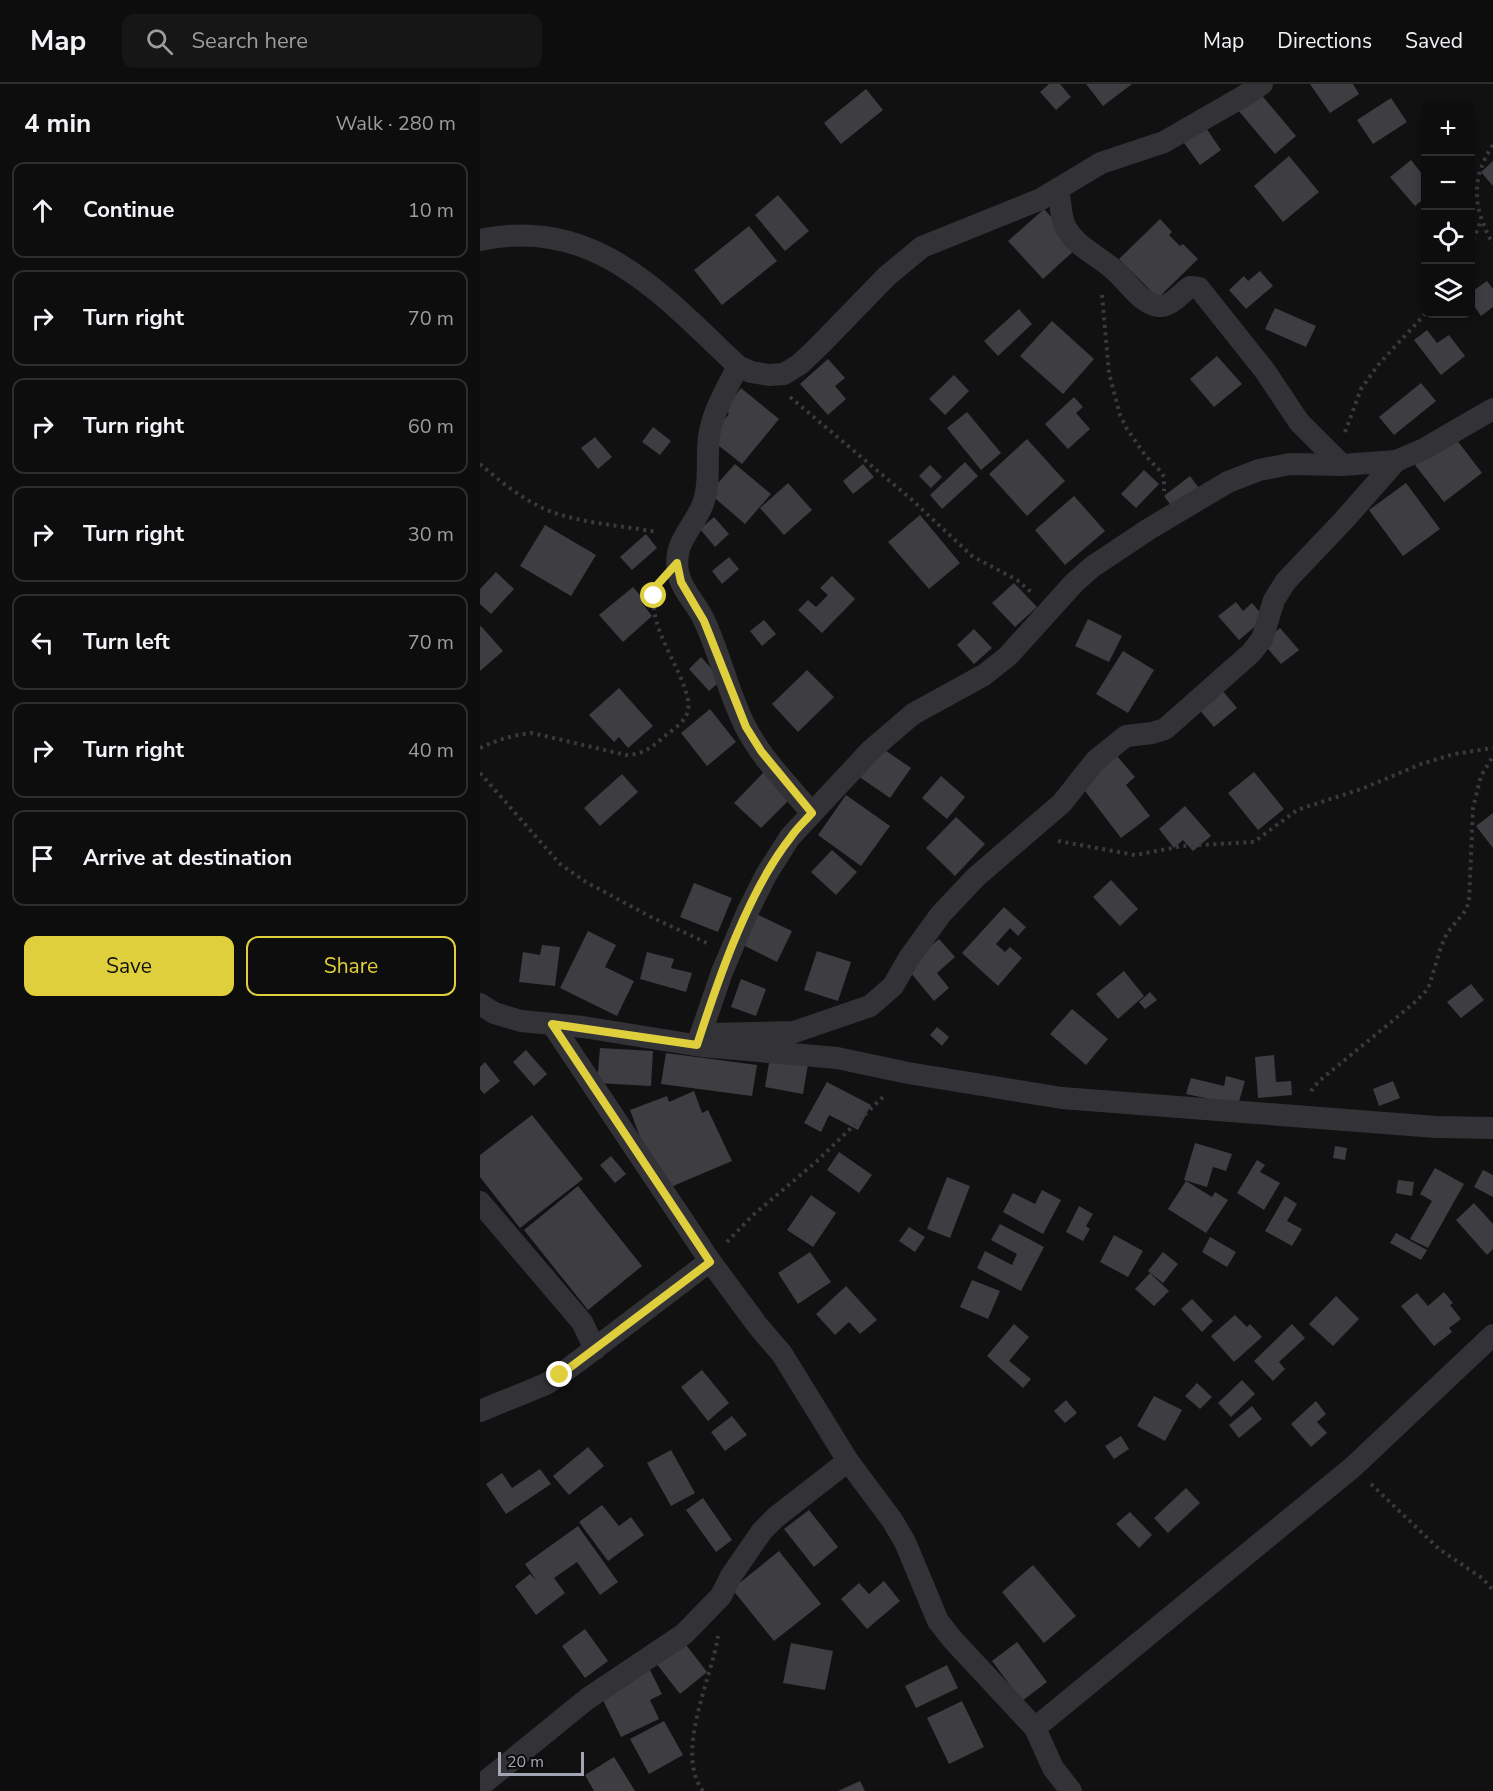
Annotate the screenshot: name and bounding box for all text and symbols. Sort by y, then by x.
search box [122,14,542,68]
text: Map [30,22,86,60]
icon: search [143,25,176,58]
text: Search here [191,26,308,56]
text: Map [1203,27,1244,55]
text: Directions [1277,27,1372,55]
text: Saved [1405,27,1463,55]
map controls [1421,102,1475,318]
button: + [1421,102,1475,156]
text: 4 min [24,106,91,141]
text: Walk · 280 m [336,110,456,137]
button: − [1421,156,1475,210]
icon: ahead [26,194,59,227]
text: Continue [83,195,174,225]
text: 10 m [408,197,454,224]
button: locate [1421,210,1475,264]
button: layers [1421,264,1475,318]
icon: right [26,302,59,335]
text: Turn right [83,303,184,333]
text: 70 m [408,305,454,332]
icon: right [26,410,59,443]
text: Turn right [83,411,184,441]
text: 60 m [408,413,454,440]
icon: right [26,518,59,551]
text: Turn right [83,519,184,549]
text: 30 m [408,521,454,548]
route start [640,582,666,608]
icon: left [26,626,59,659]
text: Turn left [83,627,170,657]
text: 70 m [408,629,454,656]
icon: right [26,734,59,767]
text: Turn right [83,735,184,765]
text: 40 m [408,737,454,764]
icon: arrive [26,842,59,875]
text: Arrive at destination [83,843,292,873]
button: Save [24,936,234,996]
button: Share [246,936,456,996]
route end [546,1361,572,1387]
scale bar [498,1749,584,1776]
text: 20 m [507,1751,544,1773]

